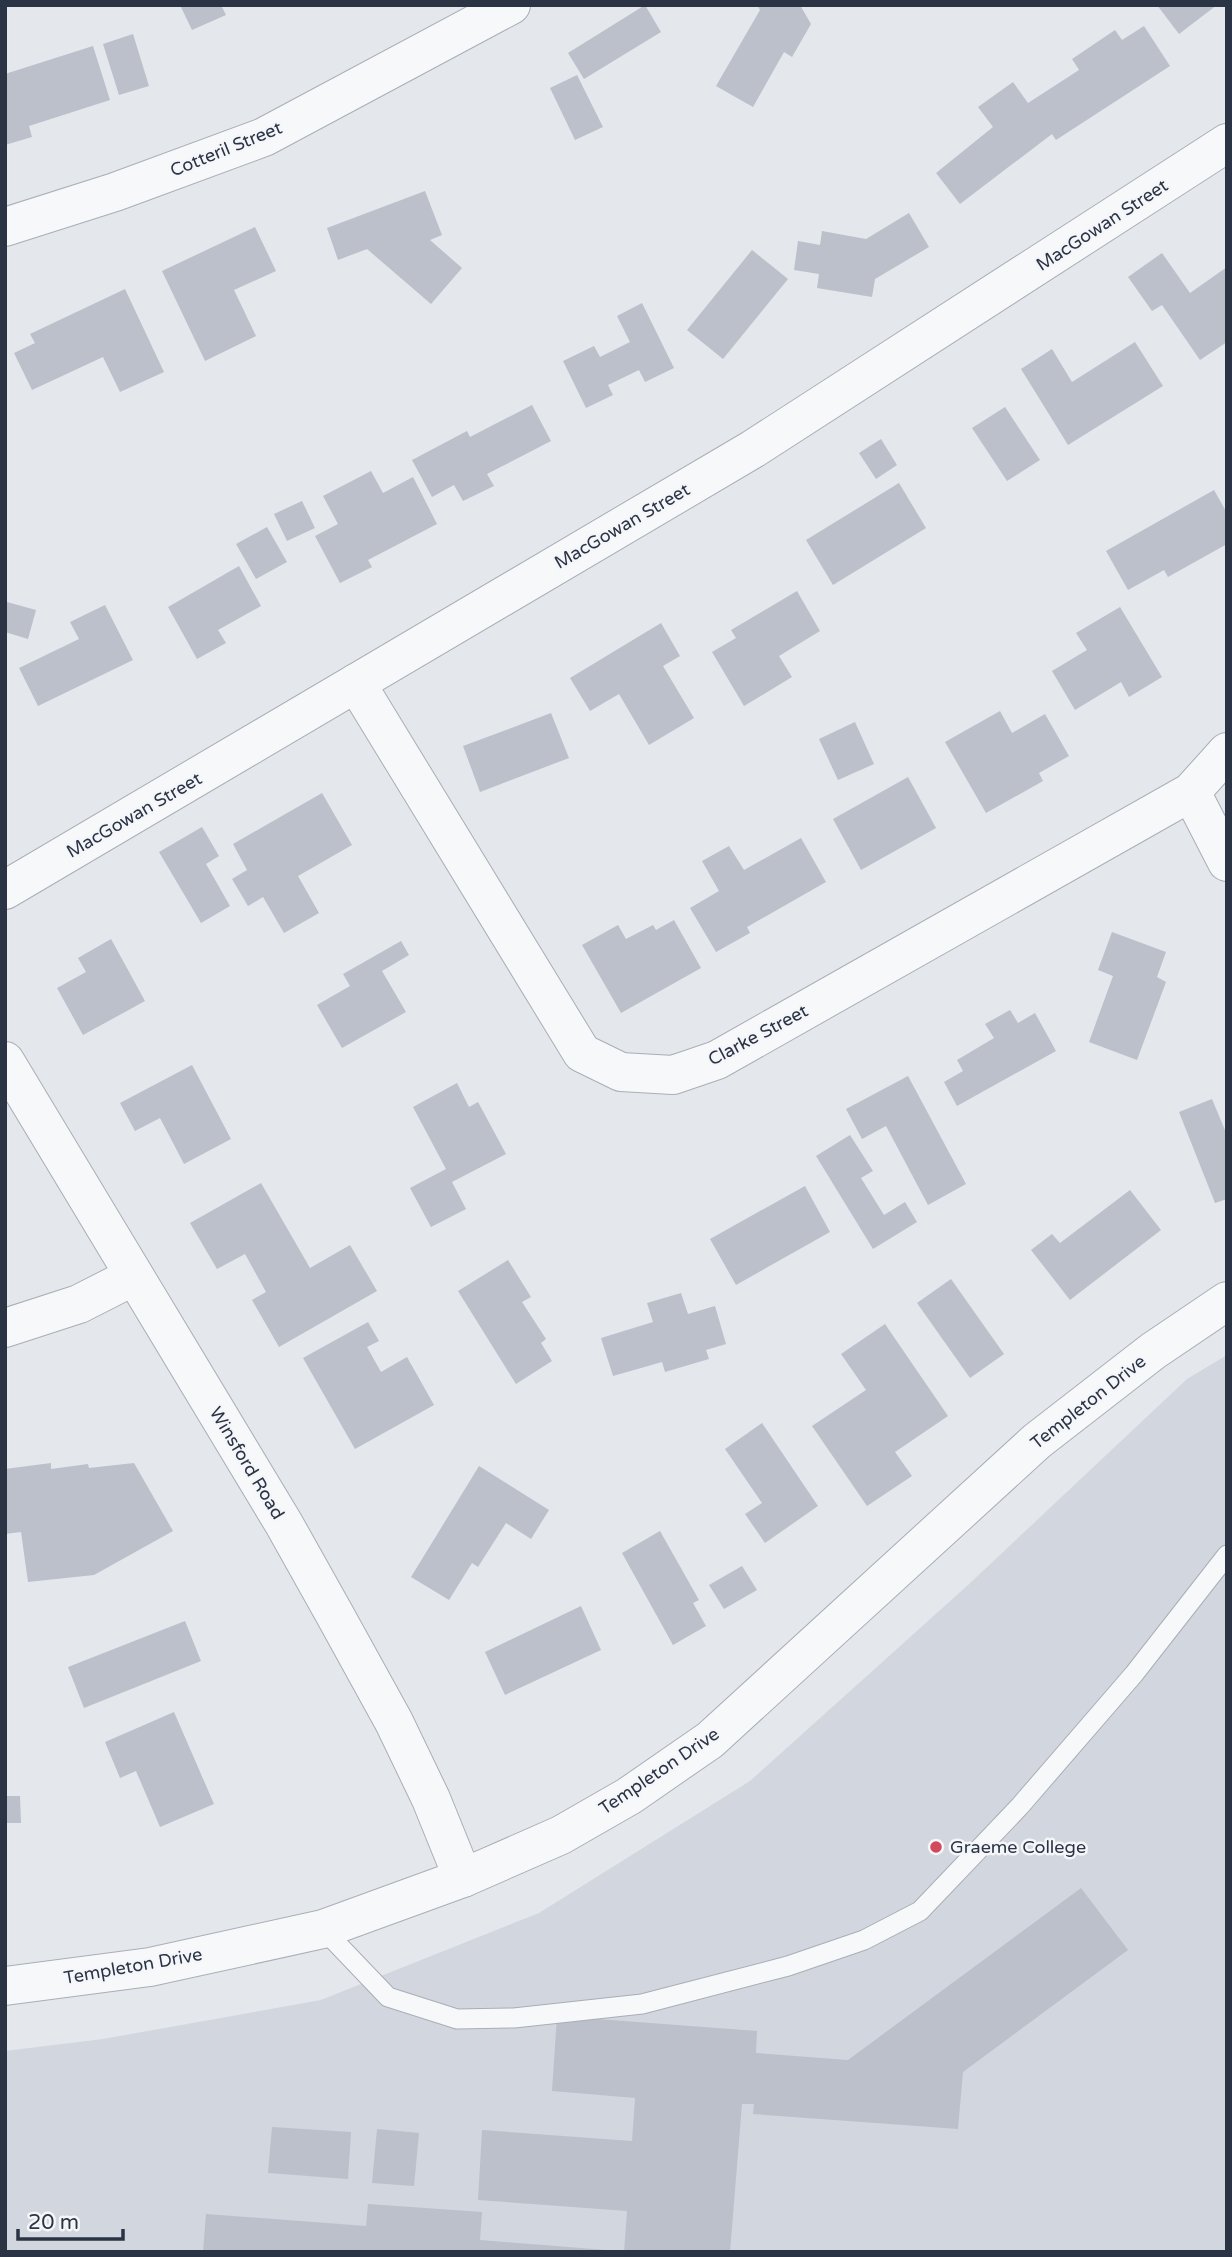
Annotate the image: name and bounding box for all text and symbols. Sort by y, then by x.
street label: Cotteril Street [167,116,285,181]
street label: MacGowan Street [1032,174,1172,276]
street label: MacGowan Street [550,478,694,574]
street label: MacGowan Street [62,767,206,863]
street label: Clarke Street [704,999,812,1071]
street label: Templeton Drive [1026,1350,1150,1454]
street label: Winsford Road [205,1403,289,1523]
street label: Templeton Drive [595,1723,723,1819]
place label: Graeme College [950,1836,1086,1858]
marker: Graeme College [928,1839,944,1855]
street label: Templeton Drive [62,1943,204,1989]
scale bar [18,2198,122,2242]
text: 20 m [28,2210,79,2235]

